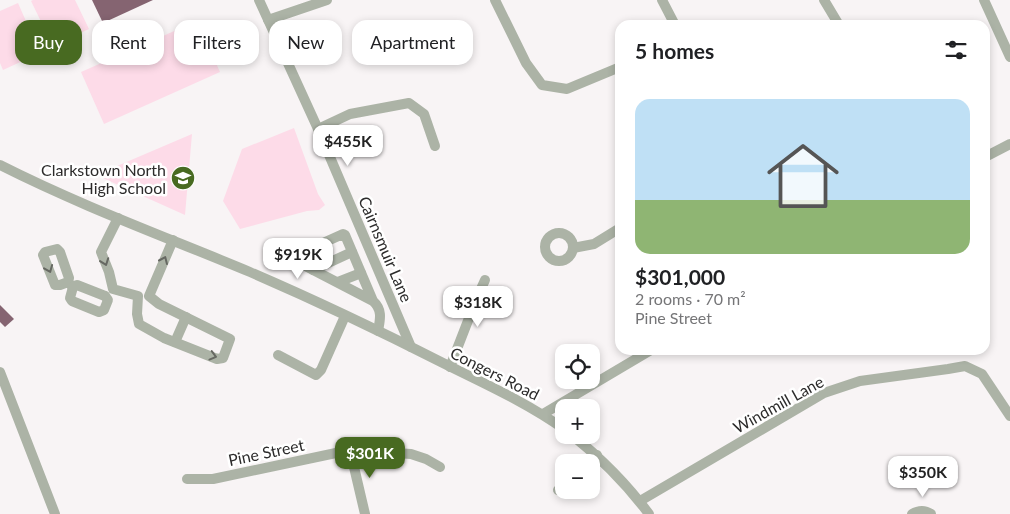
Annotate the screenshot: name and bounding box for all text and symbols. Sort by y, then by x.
chip: Buy [15,20,82,65]
chip: Rent [92,20,164,65]
chip: Filters [174,20,259,65]
chip: New [269,20,342,65]
chip: Apartment [352,20,473,65]
icon: filters [942,36,970,64]
text: 5 homes [635,38,714,63]
pin: $455K [313,124,383,167]
text: $455K [324,131,372,150]
icon: home [758,131,848,221]
place label: Clarkstown North High School [41,160,166,197]
school or university icon: Clarkstown North High School [170,165,196,191]
street label: Cairnsmuir Lane [355,193,417,305]
pin: $919K [263,238,333,280]
text: $919K [274,244,322,263]
one-way arrow [158,256,169,265]
one-way arrow [99,257,109,266]
one-way arrow [42,264,53,273]
text: $301,000 [635,264,725,289]
pin: $318K [443,286,513,328]
text: 2 rooms · 70 m² [635,289,746,308]
text: $318K [454,292,502,311]
text: Pine Street [635,308,712,327]
street label: Congers Road [447,342,543,404]
map controls [555,344,600,499]
button: locate [555,344,600,389]
one-way arrow [208,350,217,361]
street label: Windmill Lane [729,371,827,437]
button: + [555,399,600,444]
street label: Pine Street [226,435,306,469]
pin: $301K [335,436,405,479]
text: $301K [346,443,394,462]
button: − [555,454,600,499]
pin: $350K [888,456,958,498]
text: $350K [899,462,947,481]

